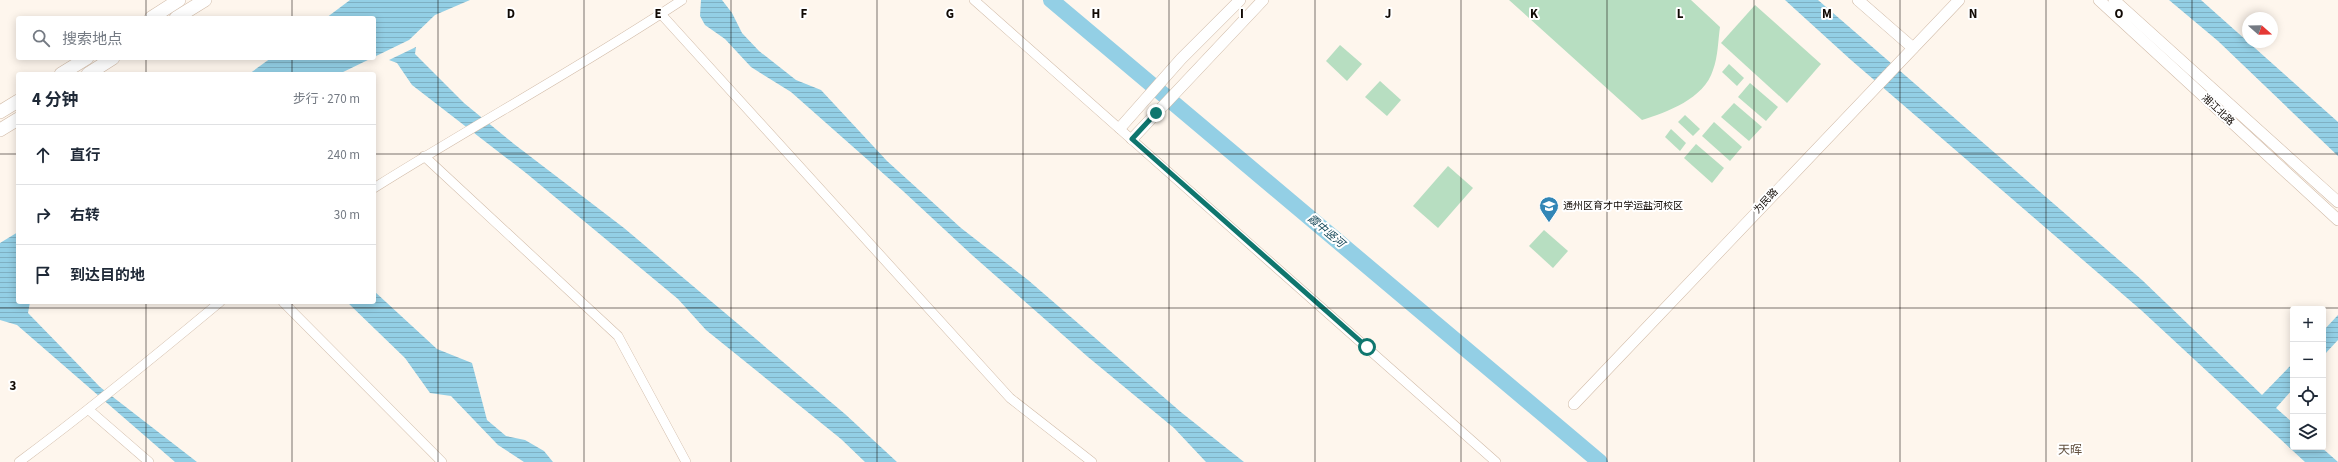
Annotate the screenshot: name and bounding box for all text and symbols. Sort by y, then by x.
text: D [507,5,515,23]
text: E [654,5,662,23]
text: F [801,5,808,23]
text: G [946,5,954,23]
text: H [1092,5,1100,23]
text: I [1240,5,1244,23]
text: J [1385,5,1391,23]
text: K [1530,5,1539,23]
text: L [1677,5,1684,23]
text: M [1822,5,1832,23]
text: N [1969,5,1977,23]
text: O [2115,5,2124,23]
north arrow [2242,12,2278,48]
search box [16,16,376,60]
icon: search [30,27,52,49]
text: 搜索地点 [62,29,122,50]
text: 4 分钟 [32,88,78,112]
text: 步行 · 270 m [293,90,360,108]
street label: 湘江北路 [2199,91,2237,129]
route end [1147,104,1165,122]
icon: ahead [32,144,54,166]
text: 直行 [70,145,100,166]
text: 240 m [327,146,360,164]
street label: 为民路 [1751,185,1781,217]
school or university icon: 通州区育才中学运盐河校区 [1538,195,1560,223]
place label: 通州区育才中学运盐河校区 [1563,199,1683,213]
icon: right [32,204,54,226]
text: 右转 [70,205,100,226]
text: 30 m [334,206,360,224]
water label: 霞中竖河 [1304,211,1349,252]
icon: arrive [32,264,54,286]
text: 到达目的地 [70,265,145,286]
map controls [2290,306,2326,450]
button: + [2290,306,2326,342]
route start [1358,338,1376,356]
button: − [2290,342,2326,378]
text: 3 [10,377,17,395]
button: locate [2290,378,2326,414]
button: layers [2290,414,2326,450]
district label: 天晖 [2058,442,2082,459]

